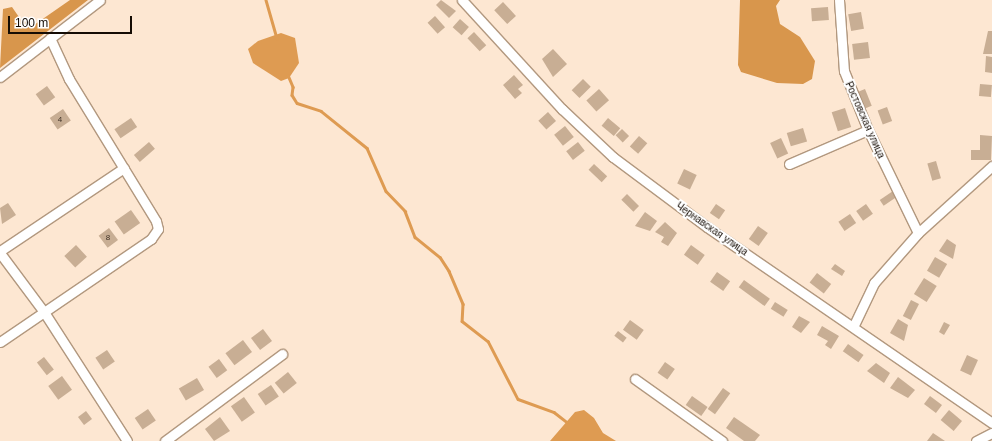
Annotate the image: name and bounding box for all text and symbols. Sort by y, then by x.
scale bar [10,8,134,34]
text: 100 m [15,16,48,30]
street label: Ростовская улица [843,80,887,160]
house number: 4 [58,115,62,125]
street label: Чернавская улица [674,200,750,258]
house number: 8 [106,233,110,243]

